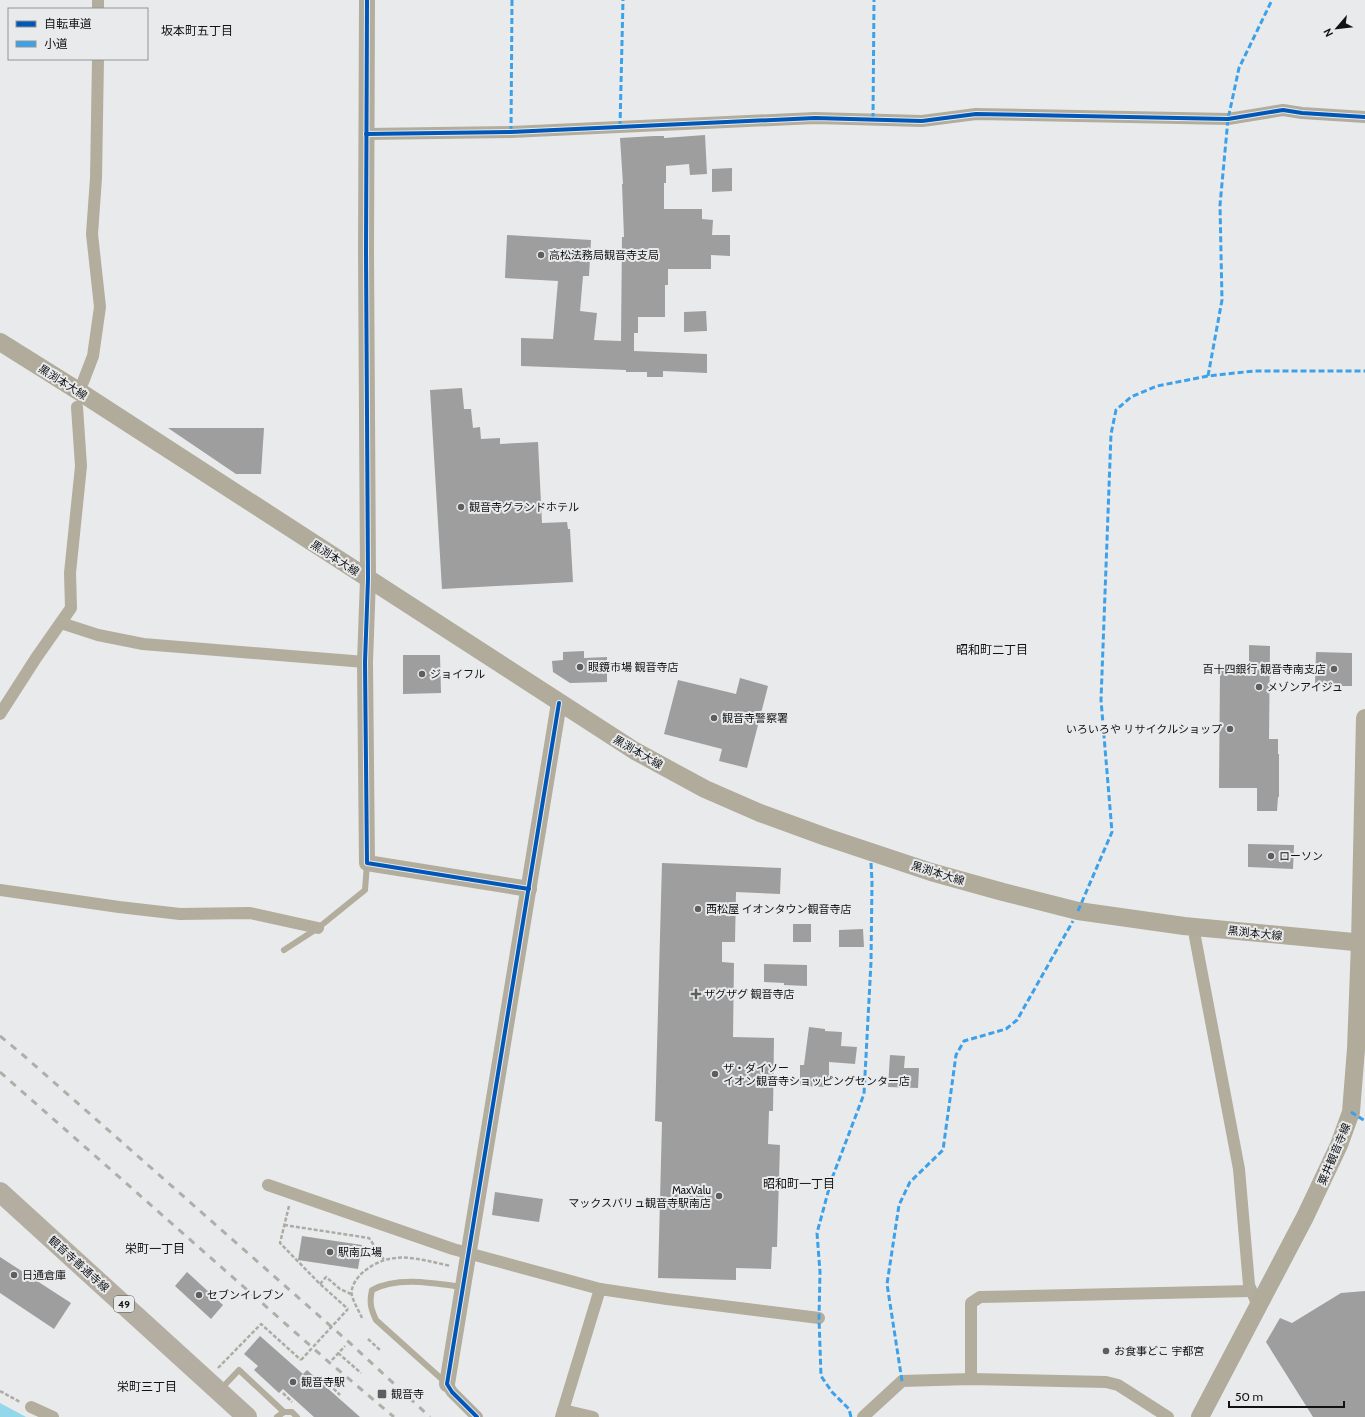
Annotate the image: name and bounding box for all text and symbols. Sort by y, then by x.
legend [8,8,148,60]
north arrow [1317,8,1357,48]
text: 自転車道 [44,16,92,31]
district label: 坂本町五丁目 [161,23,233,38]
text: N [1320,26,1336,39]
text: 小道 [44,36,68,51]
place label: 高松法務局観音寺支局 [549,248,659,262]
marker: 高松法務局観音寺支局 [536,250,546,260]
street label: 黒渕本大線 [36,361,90,403]
place label: 観音寺グランドホテル [469,500,579,514]
marker: 観音寺グランドホテル [456,502,466,512]
street label: 黒渕本大線 [308,537,362,579]
district label: 昭和町二丁目 [956,642,1028,657]
place label: 眼鏡市場 観音寺店 [588,660,678,674]
marker: 眼鏡市場 観音寺店 [575,662,585,672]
place label: 百十四銀行 観音寺南支店 [1203,662,1326,676]
marker: 百十四銀行 観音寺南支店 [1329,664,1339,674]
place label: ジョイフル [430,667,485,681]
marker: ジョイフル [417,669,427,679]
place label: メゾンアイジュ [1267,680,1343,694]
marker: メゾンアイジュ [1254,682,1264,692]
place label: 観音寺警察署 [722,711,788,725]
marker: 観音寺警察署 [709,713,719,723]
place label: いろいろや リサイクルショップ [1066,722,1222,736]
marker: いろいろや リサイクルショップ [1225,724,1235,734]
street label: 黒渕本大線 [611,732,665,772]
place label: ローソン [1279,849,1323,863]
marker: ローソン [1266,851,1276,861]
street label: 黒渕本大線 [910,858,966,888]
place label: 西松屋 イオンタウン観音寺店 [706,902,851,916]
marker: 西松屋 イオンタウン観音寺店 [693,904,703,914]
street label: 黒渕本大線 [1227,923,1283,943]
place label: ザグザグ 観音寺店 [704,987,794,1001]
marker: ザグザグ 観音寺店 [691,989,701,999]
place label: ザ・ダイソー イオン観音寺ショッピングセンター店 [723,1061,910,1088]
marker: ザ・ダイソー イオン観音寺ショッピングセンター店 [710,1069,720,1079]
street label: 粟井観音寺線 [1315,1121,1353,1187]
district label: 昭和町一丁目 [763,1176,835,1191]
place label: MaxValu マックスバリュ観音寺駅南店 [568,1183,711,1210]
marker: MaxValu マックスバリュ観音寺駅南店 [714,1191,724,1201]
street label: 観音寺善通寺線 [46,1233,112,1295]
district label: 栄町一丁目 [125,1241,185,1256]
place label: 駅南広場 [338,1245,382,1259]
marker: 駅南広場 [325,1247,335,1257]
place label: 日通倉庫 [22,1268,66,1282]
marker: 日通倉庫 [9,1270,19,1280]
place label: セブンイレブン [207,1288,284,1302]
marker: セブンイレブン [194,1290,204,1300]
road number: 49 [114,1296,134,1312]
place label: お食事どこ 宇都宮 [1114,1344,1204,1358]
marker: お食事どこ 宇都宮 [1101,1346,1111,1356]
place label: 観音寺駅 [301,1375,345,1389]
marker: 観音寺駅 [288,1377,298,1387]
district label: 栄町三丁目 [117,1379,177,1394]
scale bar [1229,1383,1344,1409]
place label: 観音寺 [391,1387,424,1401]
marker: 観音寺 [376,1388,388,1400]
text: 50 m [1235,1389,1263,1404]

